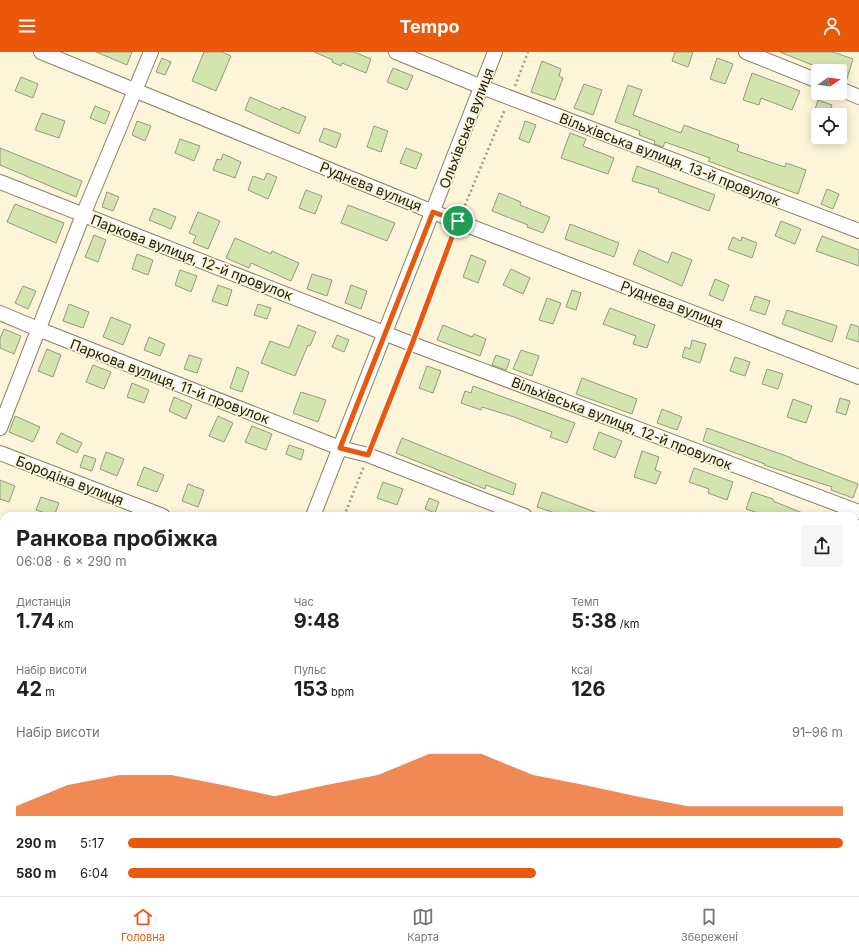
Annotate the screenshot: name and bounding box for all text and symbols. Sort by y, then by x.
icon: menu [16,15,38,37]
icon: person [821,15,843,37]
text: Tempo [399,16,460,37]
north arrow [811,64,847,100]
map controls [811,64,847,144]
street label: Ольхівська вулиця [435,65,497,191]
button: locate [811,108,847,144]
street label: Вільхівська вулиця, 13-й провулок [557,109,783,209]
street label: Руднєва вулиця [318,158,424,214]
pin [441,204,475,238]
icon: arrive [447,210,469,232]
street label: Паркова вулиця, 12-й провулок [89,211,296,304]
street label: Руднєва вулиця [618,277,726,331]
street label: Паркова вулиця, 11-й провулок [68,335,272,427]
street label: Вільхівська вулиця, 12-й провулок [509,373,735,473]
street label: Бородіна вулиця [14,452,126,508]
text: Ранкова пробіжка [16,525,218,551]
button: share [801,525,843,567]
text: 06:08 · 6 × 290 m [16,553,127,569]
text: Дистанція [16,595,71,609]
text: Час [294,595,314,609]
text: Темп [571,595,599,609]
text: 1.74 [16,609,55,633]
text: 9:48 [294,609,340,633]
text: 5:38 [571,609,617,633]
text: km [55,617,74,631]
text: /km [617,617,639,631]
text: Набір висоти [16,663,87,677]
text: Пульс [294,663,326,677]
text: kcal [571,663,592,677]
text: 42 [16,677,42,701]
text: 153 [294,677,328,701]
text: 126 [571,677,606,701]
text: m [42,685,55,699]
text: bpm [328,685,354,699]
text: Набір висоти [16,724,100,740]
text: 91–96 m [792,724,843,740]
text: 290 m [16,835,56,851]
text: 5:17 [80,835,104,851]
text: 580 m [16,865,56,881]
text: 6:04 [80,865,108,881]
tab: Головна [121,906,165,944]
tab: Карта [407,906,439,944]
tab: Збережені [681,906,738,944]

